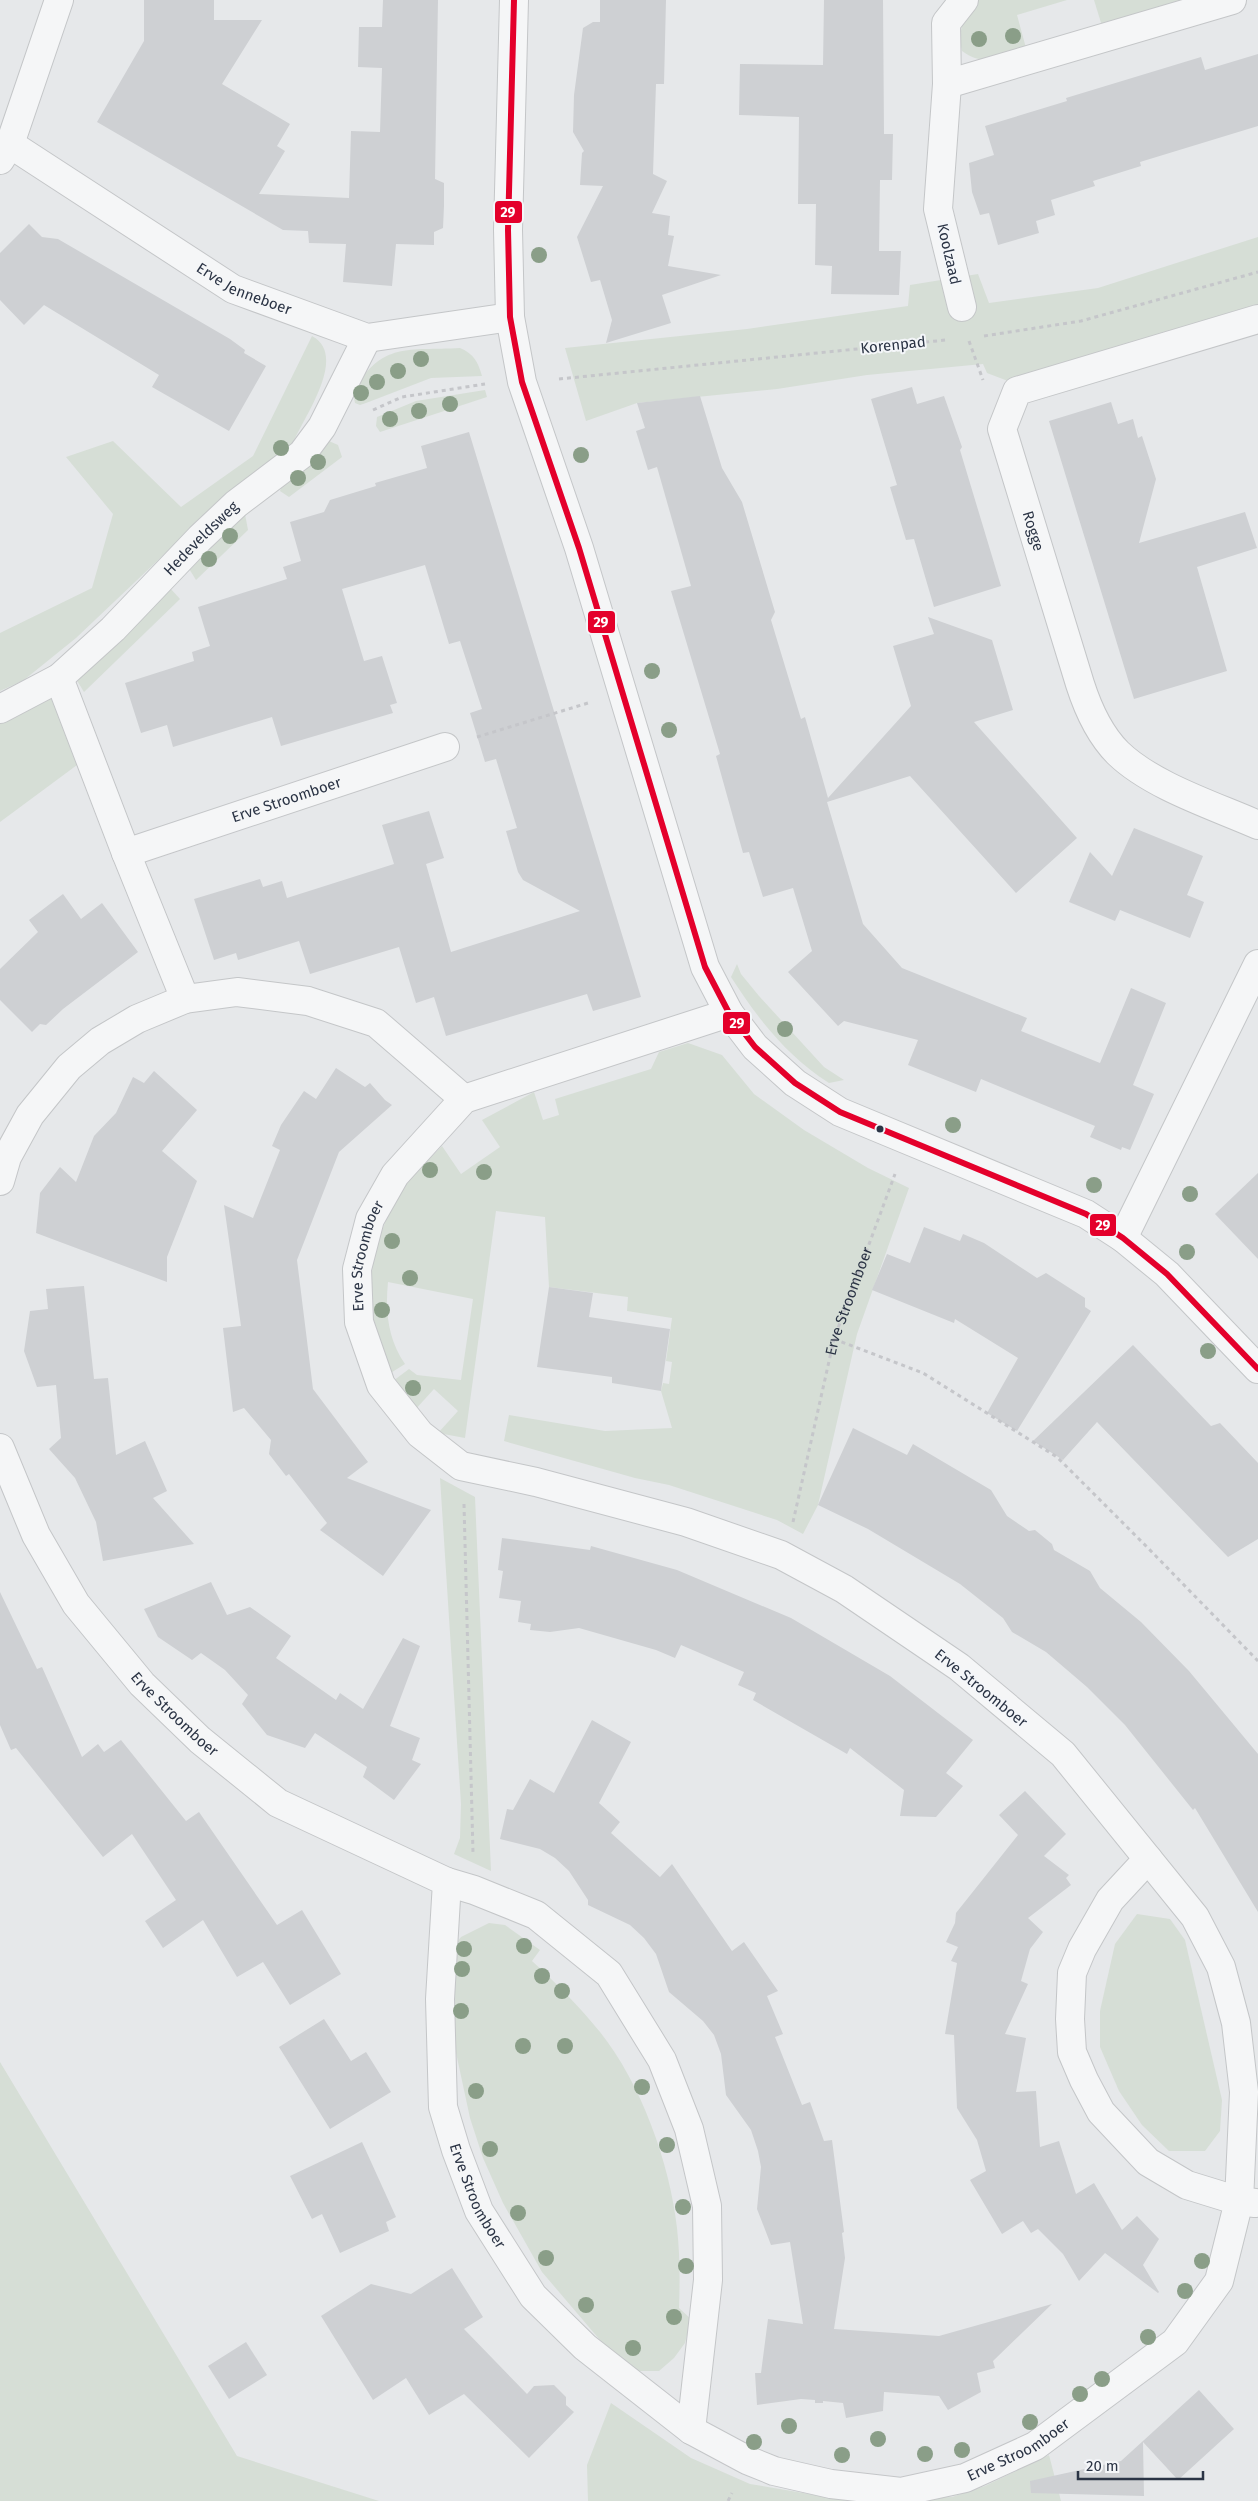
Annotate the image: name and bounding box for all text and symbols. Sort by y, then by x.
line badge: 29 [494,200,523,224]
text: 29 [501,204,516,221]
street label: Koolzaad [933,222,965,286]
street label: Erve Jenneboer [193,259,294,319]
street label: Korenpad [859,333,927,357]
street label: Hedeveldsweg [160,497,242,579]
street label: Rogge [1019,509,1048,553]
line badge: 29 [587,610,616,634]
text: 29 [594,614,609,631]
street label: Erve Stroomboer [229,773,344,826]
line badge: 29 [722,1011,751,1035]
text: 29 [730,1015,745,1032]
unlabelled marker [875,1124,885,1134]
street label: Erve Stroomboer [348,1197,388,1312]
line badge: 29 [1089,1213,1117,1237]
text: 29 [1096,1217,1111,1234]
street label: Erve Stroomboer [822,1244,876,1357]
street label: Erve Stroomboer [931,1645,1031,1731]
street label: Erve Stroomboer [127,1668,222,1760]
street label: Erve Stroomboer [446,2141,510,2252]
street label: Erve Stroomboer [964,2415,1073,2485]
scale bar [1078,2448,1203,2480]
text: 20 m [1086,2457,1119,2475]

